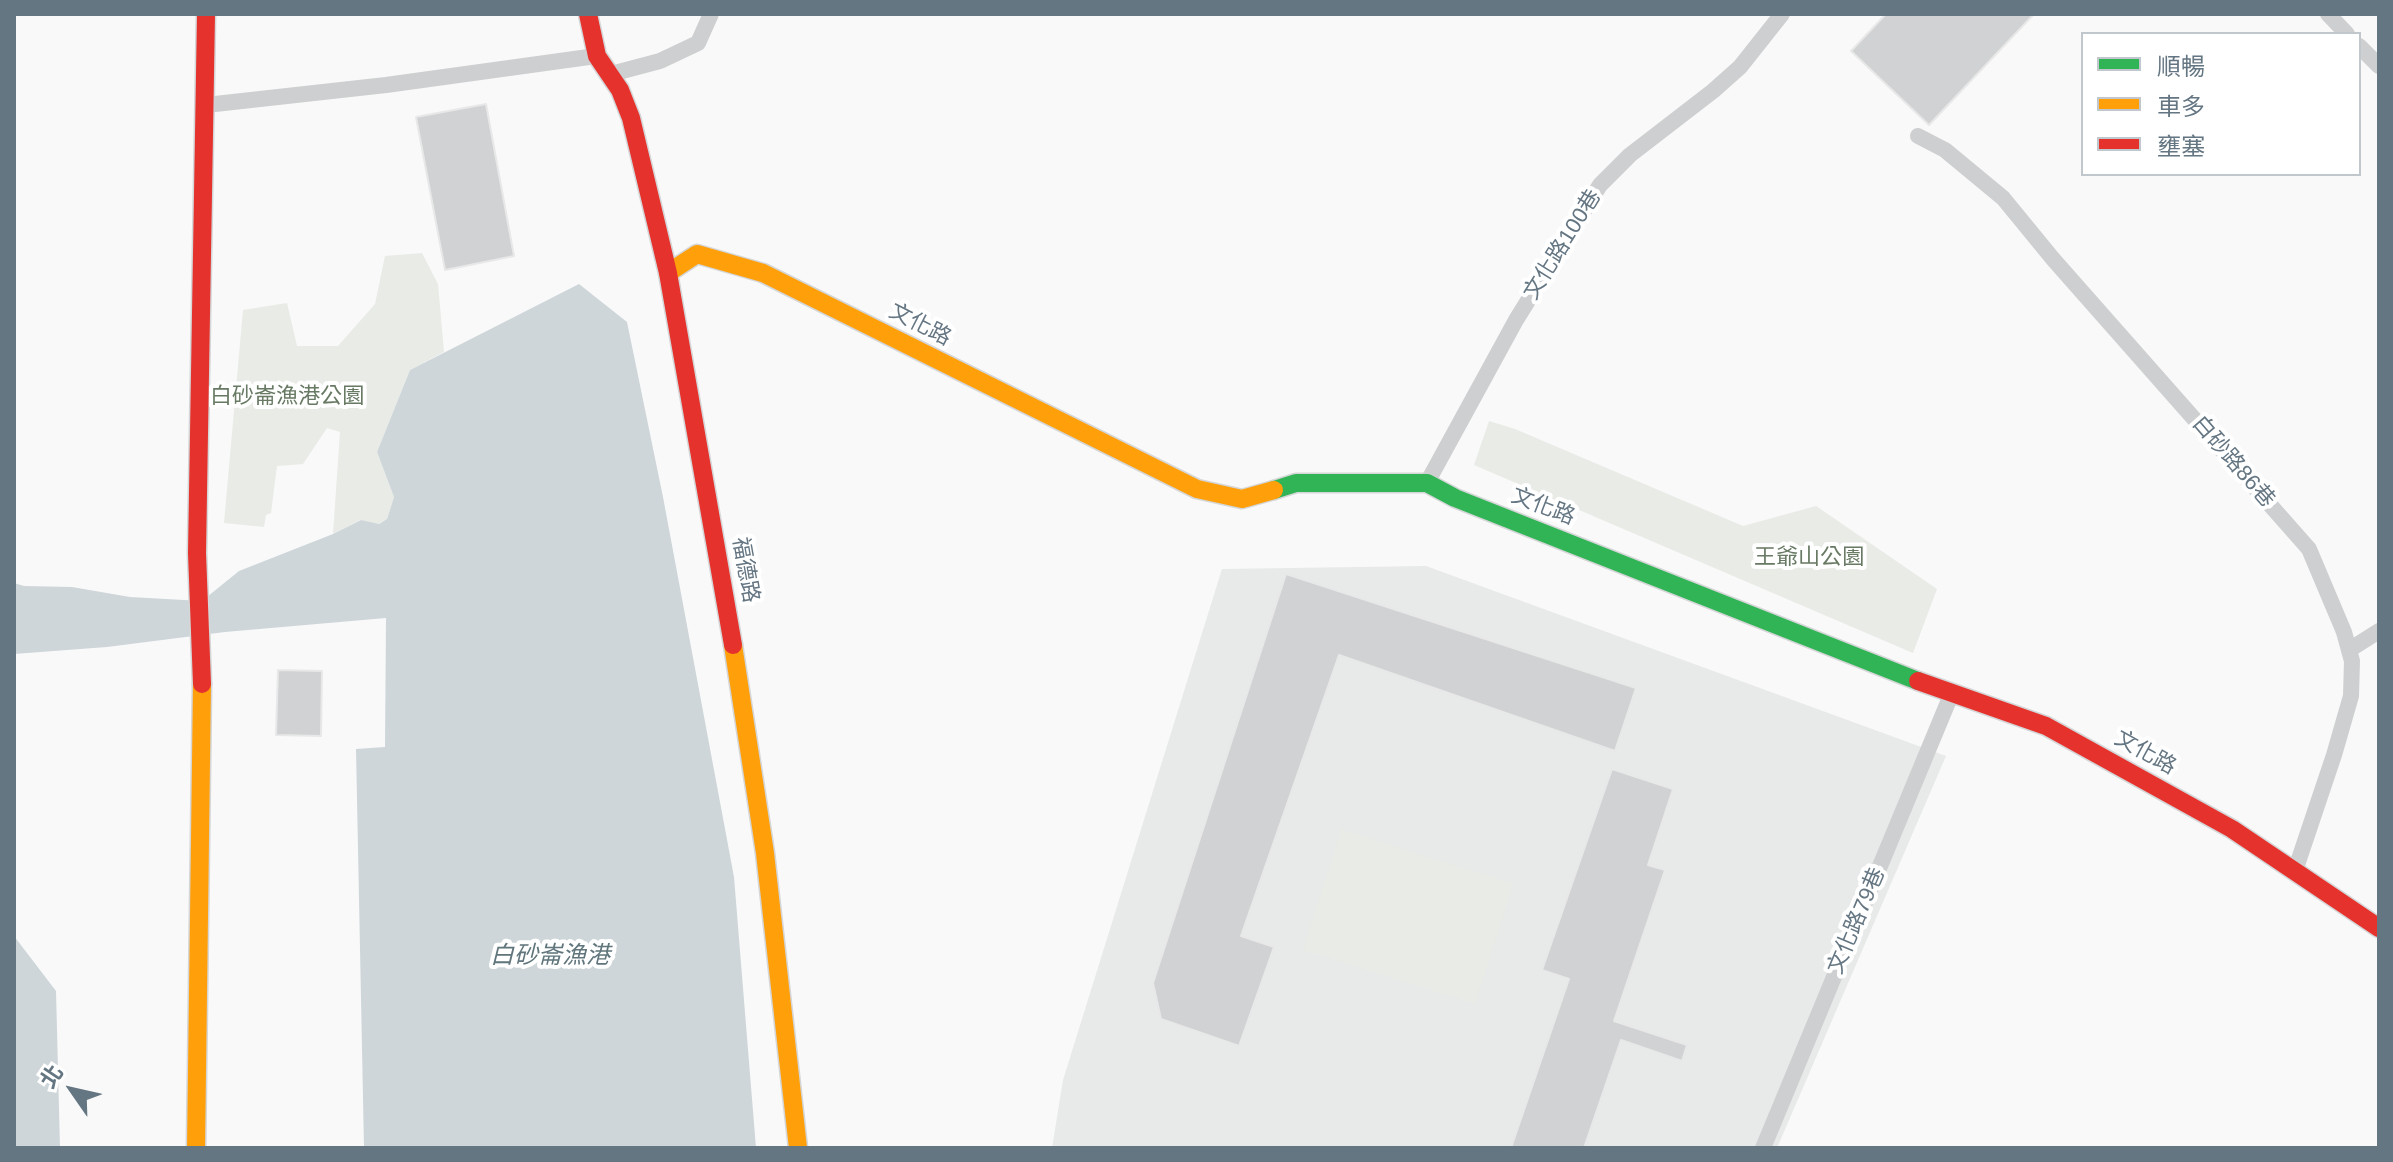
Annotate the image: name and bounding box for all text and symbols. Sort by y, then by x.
legend [2081,32,2361,176]
text: 順暢 [2157,53,2205,80]
text: 車多 [2157,93,2205,120]
text: 壅塞 [2157,133,2205,160]
street label: 文化路100巷 [1519,185,1607,305]
street label: 文化路 [885,298,955,352]
park label: 白砂崙漁港公園 [210,384,364,410]
street label: 白砂路86巷 [2186,411,2280,513]
street label: 文化路 [1507,483,1579,531]
street label: 福德路 [726,535,764,605]
park label: 王爺山公園 [1754,545,1864,571]
street label: 文化路 [2110,725,2180,781]
street label: 文化路79巷 [1823,864,1891,978]
water label: 白砂崙漁港 [490,942,610,970]
north arrow [32,1050,112,1130]
text: 北 [35,1060,68,1092]

